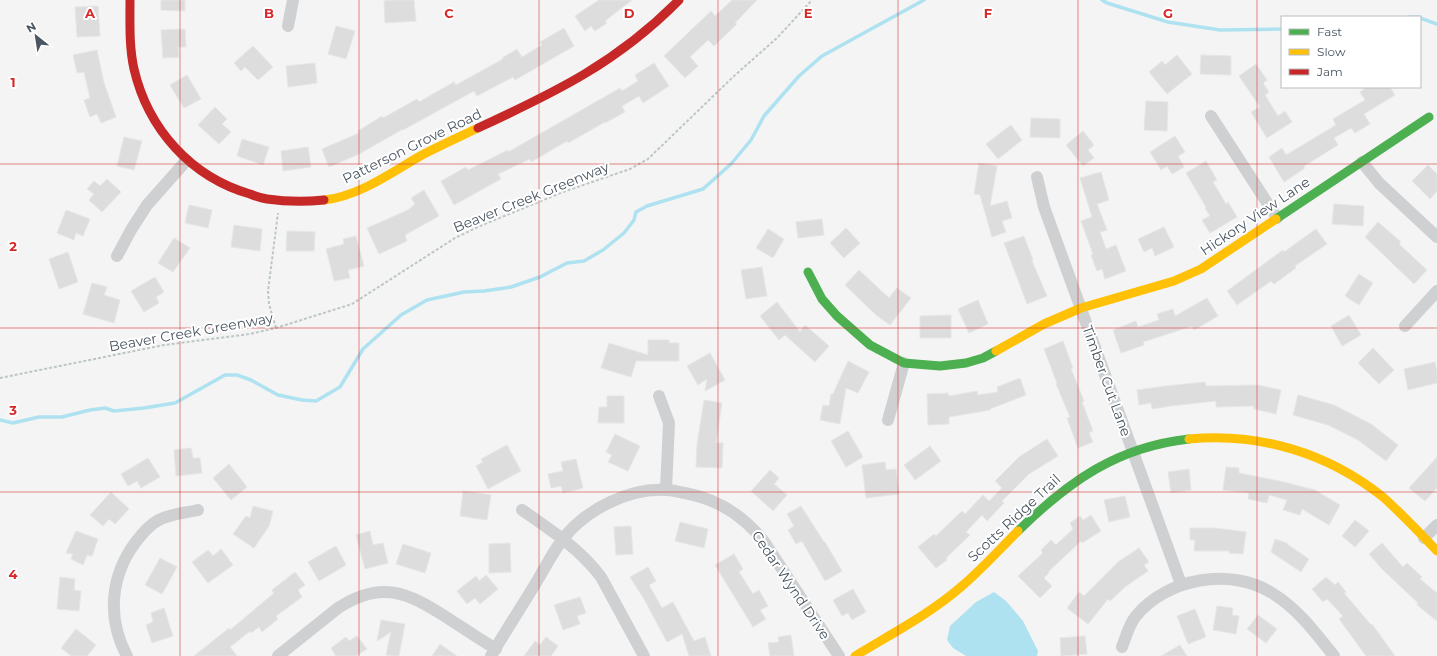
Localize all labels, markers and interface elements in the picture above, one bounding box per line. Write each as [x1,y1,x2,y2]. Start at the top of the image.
text: A [84,5,96,21]
text: B [264,5,274,21]
text: C [444,5,454,21]
text: D [624,5,635,21]
text: E [804,5,813,21]
text: F [984,5,992,21]
text: G [1163,5,1173,21]
north arrow [16,16,56,56]
legend [1281,16,1421,88]
text: N [24,19,38,36]
text: Fast [1317,24,1342,39]
text: Slow [1317,44,1346,59]
text: Jam [1316,64,1343,79]
text: 1 [10,74,16,90]
street label: Patterson Grove Road [339,104,485,188]
street label: Beaver Creek Greenway [450,157,612,237]
street label: Hickory View Lane [1197,173,1313,259]
text: 2 [9,238,17,254]
street label: Beaver Creek Greenway [107,309,275,355]
street label: Timber Cut Lane [1079,323,1135,439]
text: 3 [8,402,17,418]
street label: Scotts Ridge Trail [964,470,1064,566]
street label: Cedar Wynd Drive [748,527,834,643]
text: 4 [9,566,18,582]

